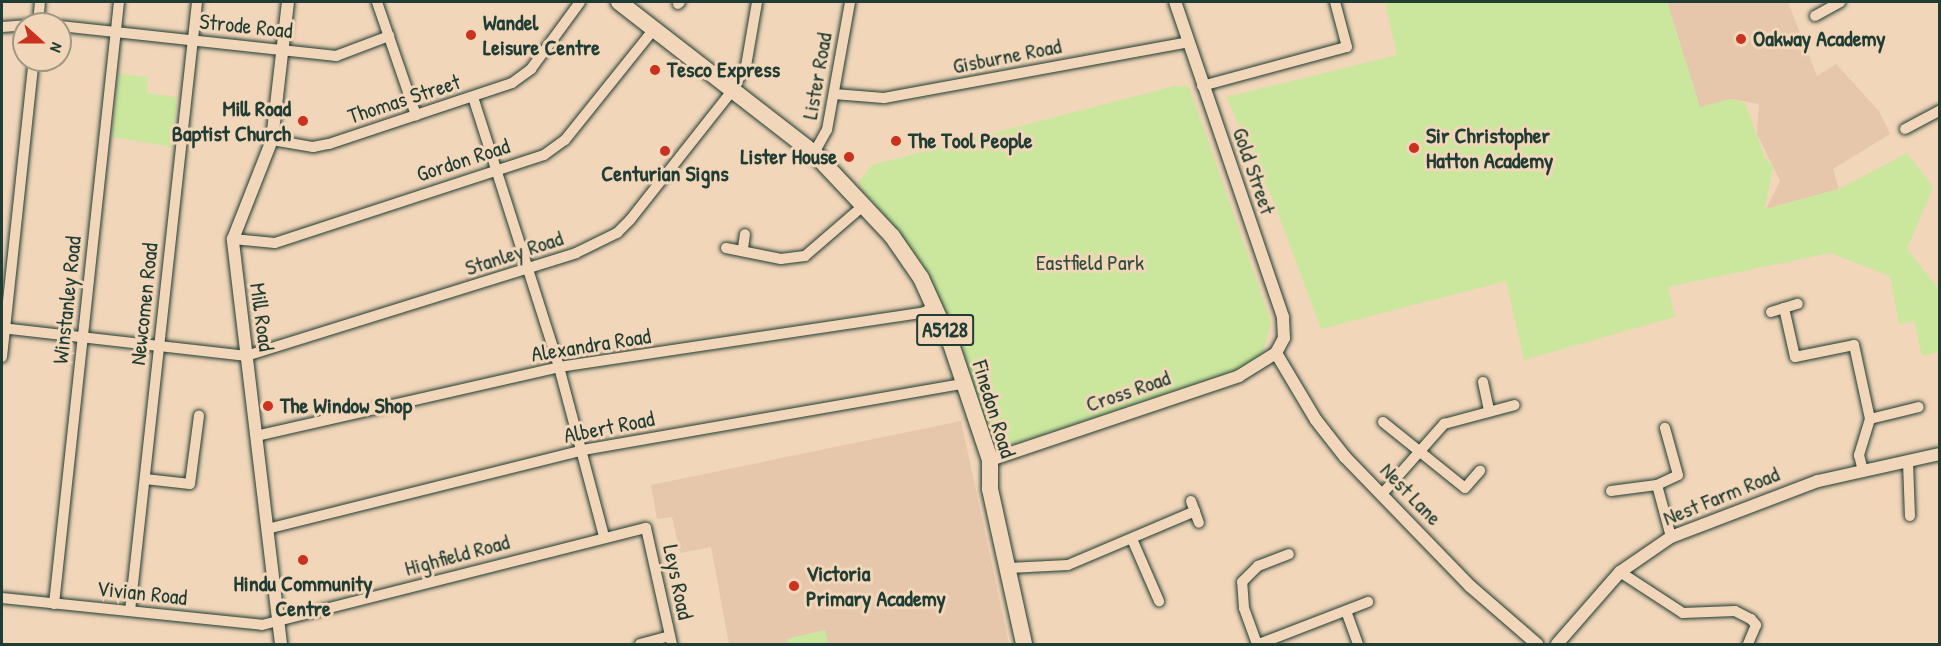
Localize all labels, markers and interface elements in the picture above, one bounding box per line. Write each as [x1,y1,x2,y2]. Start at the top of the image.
street label: Strode Road [198,8,294,44]
place label: Wandel Leisure Centre [483,9,600,60]
north arrow [12,12,72,72]
place label: Oakway Academy [1753,26,1886,52]
marker: Wandel Leisure Centre [464,28,478,42]
street label: Lister Road [796,31,838,121]
marker: Oakway Academy [1734,32,1748,46]
street label: Gisburne Road [950,33,1064,79]
text: N [45,40,69,56]
place label: Tesco Express [667,57,780,83]
marker: Tesco Express [648,63,662,77]
street label: Thomas Street [344,68,464,130]
place label: Mill Road Baptist Church [172,95,291,146]
marker: Mill Road Baptist Church [296,114,310,128]
place label: Sir Christopher Hatton Academy [1426,122,1553,174]
street label: Gold Street [1227,124,1281,218]
place label: The Tool People [908,128,1033,154]
street label: Gordon Road [413,133,513,187]
marker: The Tool People [889,134,903,148]
marker: Sir Christopher Hatton Academy [1407,141,1421,155]
marker: Centurian Signs [658,144,672,158]
place label: Lister House [740,144,837,170]
marker: Lister House [842,150,856,164]
place label: Centurian Signs [601,161,729,187]
street label: Stanley Road [462,225,566,281]
street label: Winstanley Road [47,235,87,365]
street label: Newcomen Road [124,242,164,366]
park label: Eastfield Park [1036,250,1144,276]
street label: Mill Road [244,281,280,353]
road number: A5128 [915,312,975,348]
street label: Alexandra Road [529,323,653,367]
street label: Finedon Road [967,357,1021,461]
street label: Cross Road [1082,364,1174,418]
place label: The Window Shop [280,393,412,419]
marker: The Window Shop [261,399,275,413]
street label: Albert Road [562,405,656,449]
street label: Nest Lane [1375,457,1447,531]
street label: Nest Farm Road [1659,461,1783,531]
street label: Highfield Road [402,528,512,582]
street label: Leys Road [657,542,699,622]
marker: Hindu Community Centre [296,553,310,567]
place label: Victoria Primary Academy [806,560,946,612]
place label: Hindu Community Centre [234,570,372,622]
street label: Vivian Road [96,575,188,611]
marker: Victoria Primary Academy [787,579,801,593]

